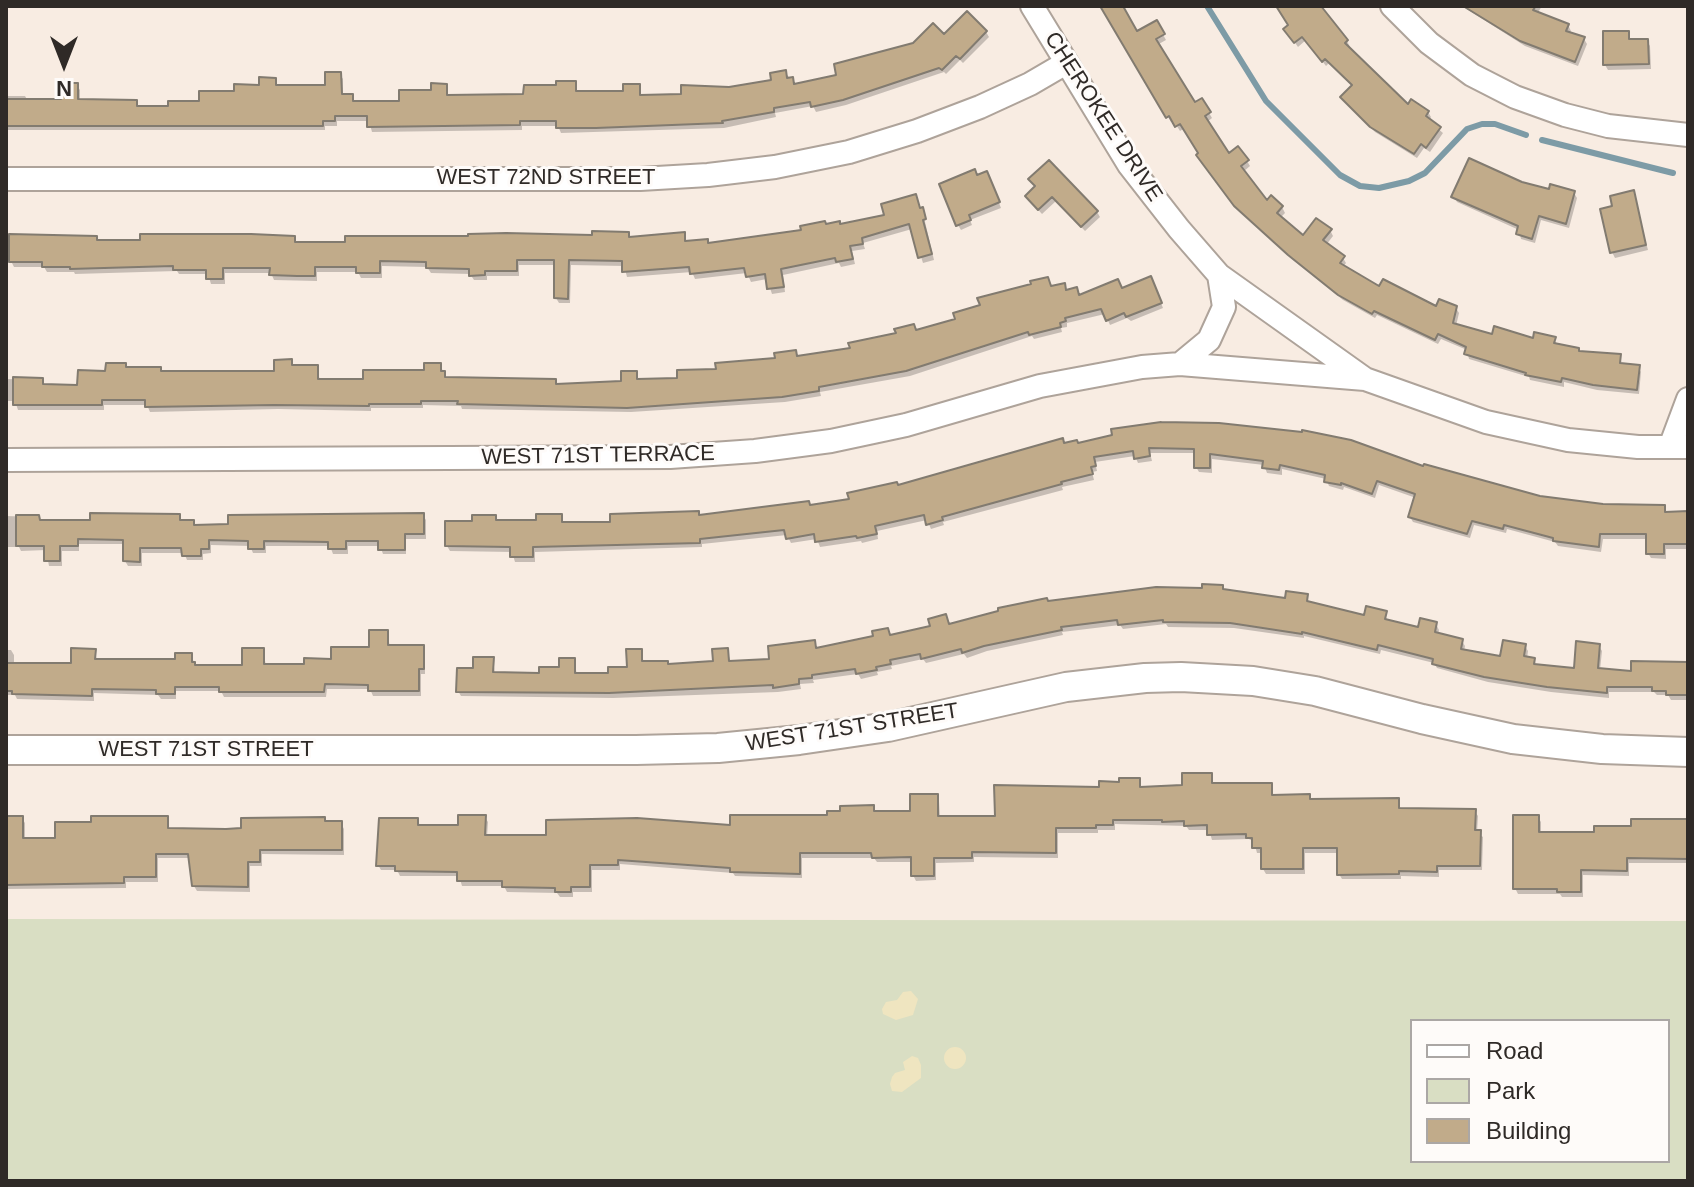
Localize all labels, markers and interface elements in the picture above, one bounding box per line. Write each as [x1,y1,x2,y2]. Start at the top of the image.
north arrow [24,24,104,104]
street label: CHEROKEE DRIVE [1038,27,1168,207]
text: N [56,76,72,101]
street label: WEST 72ND STREET [437,165,655,191]
street label: WEST 71ST TERRACE [481,441,715,471]
street label: WEST 71ST STREET [744,698,960,758]
street label: WEST 71ST STREET [98,737,314,763]
legend [1410,1019,1670,1163]
text: Road [1486,1037,1543,1064]
text: Park [1486,1077,1535,1104]
text: Building [1486,1117,1571,1144]

